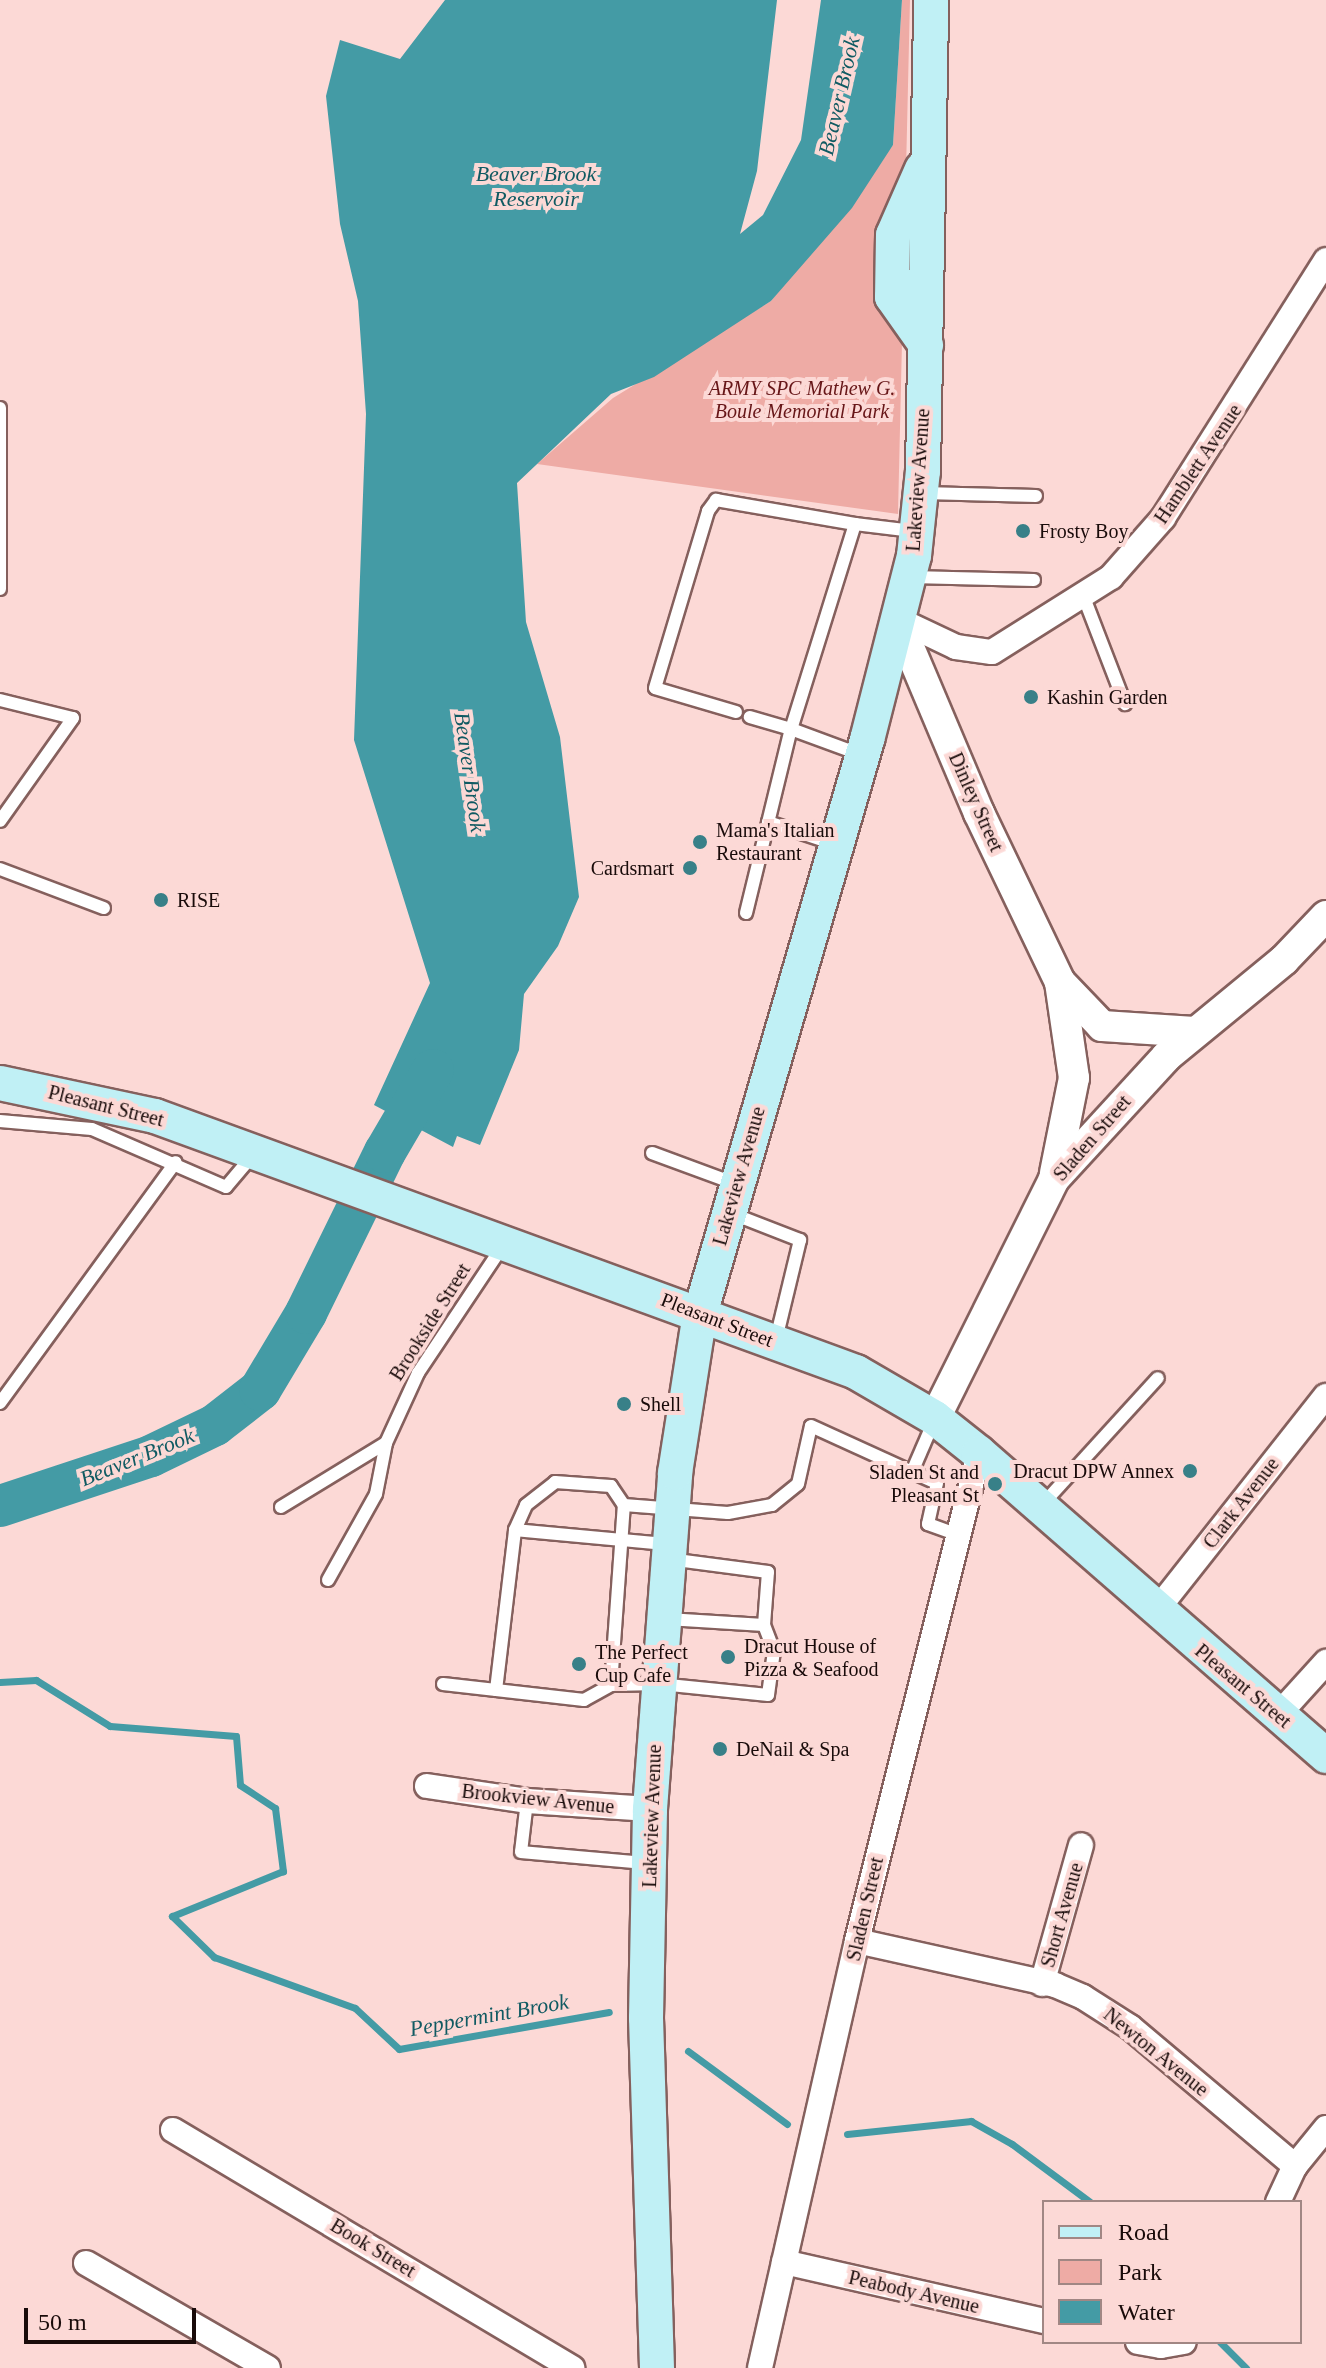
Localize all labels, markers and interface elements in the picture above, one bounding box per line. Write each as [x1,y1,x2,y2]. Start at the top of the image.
water label: Beaver Brook [813,34,865,158]
water label: Beaver Brook Reservoir [476,160,596,212]
park label: ARMY SPC Mathew G. Boule Memorial Park [709,376,895,423]
street label: Hamblett Avenue [1149,399,1247,529]
street label: Lakeview Avenue [901,407,935,553]
place label: Frosty Boy [1039,519,1128,543]
marker: Frosty Boy [1014,522,1032,540]
place label: Kashin Garden [1047,685,1168,709]
marker: Kashin Garden [1022,688,1040,706]
water label: Beaver Brook [449,710,491,834]
street label: Dinley Street [943,749,1009,855]
place label: Mama's Italian Restaurant [716,818,835,865]
marker: Mama's Italian Restaurant [691,833,709,851]
place label: Cardsmart [591,856,674,880]
marker: Cardsmart [681,859,699,877]
place label: RISE [177,888,220,912]
marker: RISE [152,891,170,909]
street label: Pleasant Street [46,1080,166,1132]
street label: Sladen Street [1048,1090,1136,1186]
street label: Lakeview Avenue [708,1103,770,1249]
street label: Brookside Street [384,1259,476,1385]
street label: Pleasant Street [657,1288,777,1352]
place label: Shell [640,1392,681,1416]
marker: Shell [615,1395,633,1413]
water label: Beaver Brook [76,1422,198,1492]
street label: Clark Avenue [1198,1452,1284,1554]
place label: Dracut DPW Annex [1012,1459,1174,1483]
place label: Sladen St and Pleasant St [869,1460,979,1507]
marker: Dracut DPW Annex [1181,1462,1199,1480]
marker: Sladen St and Pleasant St [986,1475,1004,1493]
place label: Dracut House of Pizza & Seafood [744,1634,878,1681]
street label: Pleasant Street [1190,1639,1296,1733]
place label: The Perfect Cup Cafe [595,1640,688,1687]
marker: Dracut House of Pizza & Seafood [719,1648,737,1666]
marker: The Perfect Cup Cafe [570,1655,588,1673]
place label: DeNail & Spa [736,1737,849,1761]
marker: DeNail & Spa [711,1740,729,1758]
street label: Lakeview Avenue [637,1743,667,1889]
street label: Brookview Avenue [460,1779,616,1819]
street label: Sladen Street [841,1855,889,1963]
street label: Short Avenue [1035,1859,1089,1971]
water label: Peppermint Brook [407,1988,571,2042]
street label: Newton Avenue [1098,2002,1214,2102]
legend [1042,2200,1302,2344]
street label: Book Street [326,2213,420,2283]
text: Road [1118,2219,1169,2245]
text: Park [1118,2259,1162,2285]
street label: Peabody Avenue [846,2265,982,2319]
scale bar [28,2292,200,2342]
text: Water [1118,2299,1175,2325]
text: 50 m [38,2309,87,2335]

